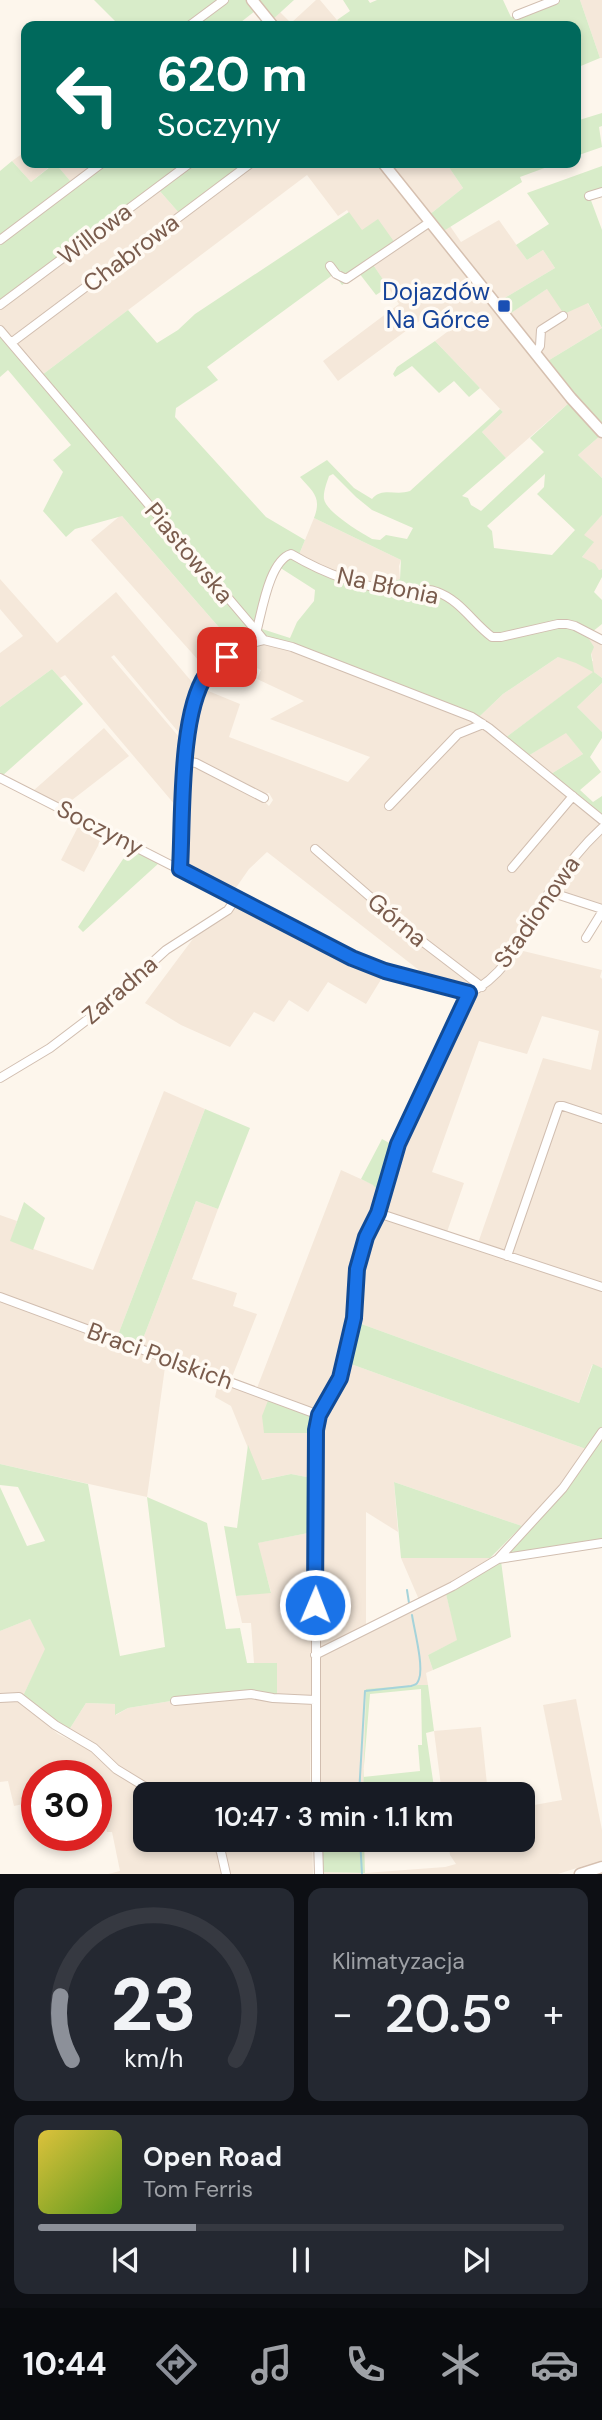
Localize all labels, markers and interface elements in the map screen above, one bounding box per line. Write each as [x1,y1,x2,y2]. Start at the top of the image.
text: 620 m [157,42,308,106]
icon: left [42,49,133,140]
text: Soczyny [157,104,281,146]
street label: Willowa [52,196,138,271]
street label: Chabrowa [77,206,185,299]
place label: Dojazdów Na Górce [382,276,490,335]
marker: Dojazdów Na Górce [496,298,512,314]
street label: Piastowska [138,496,241,610]
street label: Na Błonia [334,560,442,611]
pin [197,627,257,687]
icon: arrive [208,638,246,676]
street label: Soczyny [52,793,149,862]
street label: Stadionowa [487,850,587,974]
street label: Górna [361,886,433,953]
street label: Zaradna [76,948,164,1031]
street label: Braci Polskich [83,1315,237,1396]
position arrow [278,1568,352,1642]
speed limit sign: 30 [21,1760,112,1851]
text: 10:47 · 3 min · 1.1 km [215,1800,453,1834]
text: Klimatyzacja [332,1946,465,1976]
text: 23 [111,1959,197,2054]
text: 20.5° [385,1980,511,2048]
text: − [332,1989,353,2039]
text: + [543,1989,564,2039]
text: km/h [124,2042,184,2075]
text: Open Road [143,2140,282,2174]
text: Tom Ferris [143,2174,253,2204]
icon: previous [107,2241,145,2279]
icon: pause [282,2241,320,2279]
icon: next [457,2241,495,2279]
icon: directions [152,2340,201,2389]
icon: music [247,2340,296,2389]
icon: phone [341,2340,390,2389]
icon: climate [436,2340,485,2389]
icon: car [530,2340,579,2389]
text: 10:44 [23,2343,107,2385]

